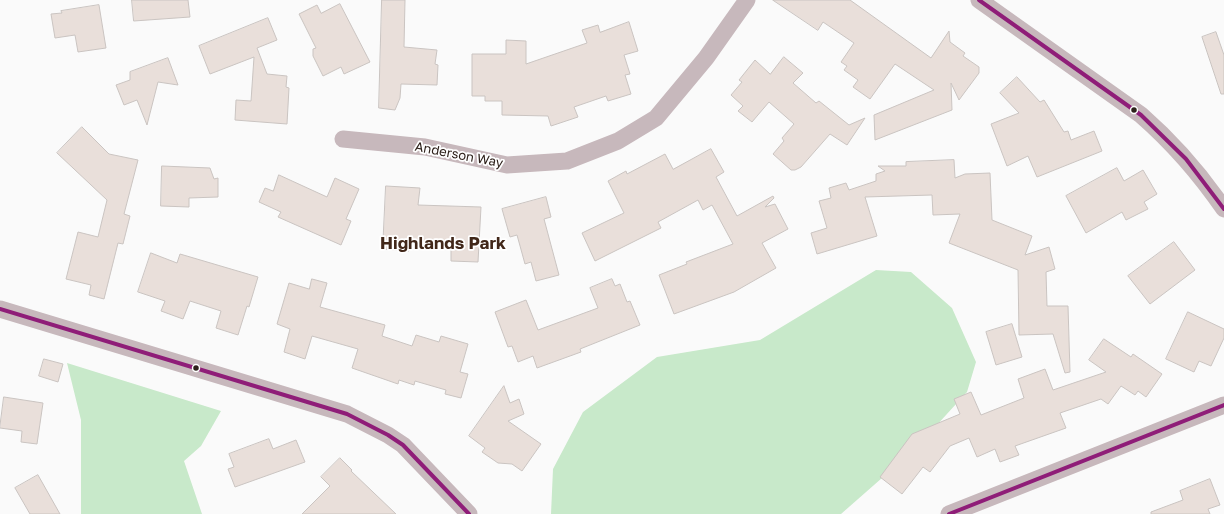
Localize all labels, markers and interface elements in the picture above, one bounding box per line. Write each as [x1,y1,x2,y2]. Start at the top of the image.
unlabelled marker [1129,105,1139,115]
street label: Anderson Way [414,139,504,171]
district label: Highlands Park [380,234,506,254]
unlabelled marker [191,363,201,373]

